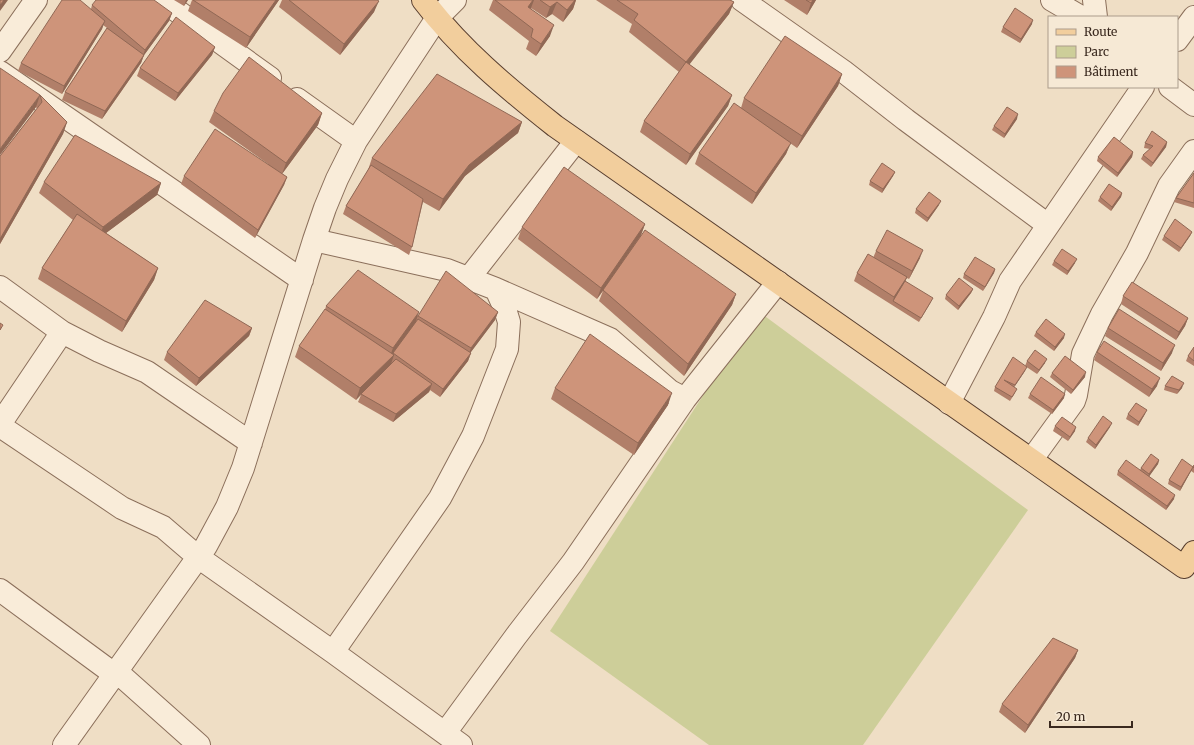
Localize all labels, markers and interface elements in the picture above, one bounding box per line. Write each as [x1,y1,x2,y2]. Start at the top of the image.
legend [1048,16,1178,88]
text: Route [1084,24,1117,39]
text: Parc [1084,44,1109,59]
text: Bâtiment [1084,64,1138,79]
scale bar [1050,703,1132,729]
text: 20 m [1056,709,1085,724]

